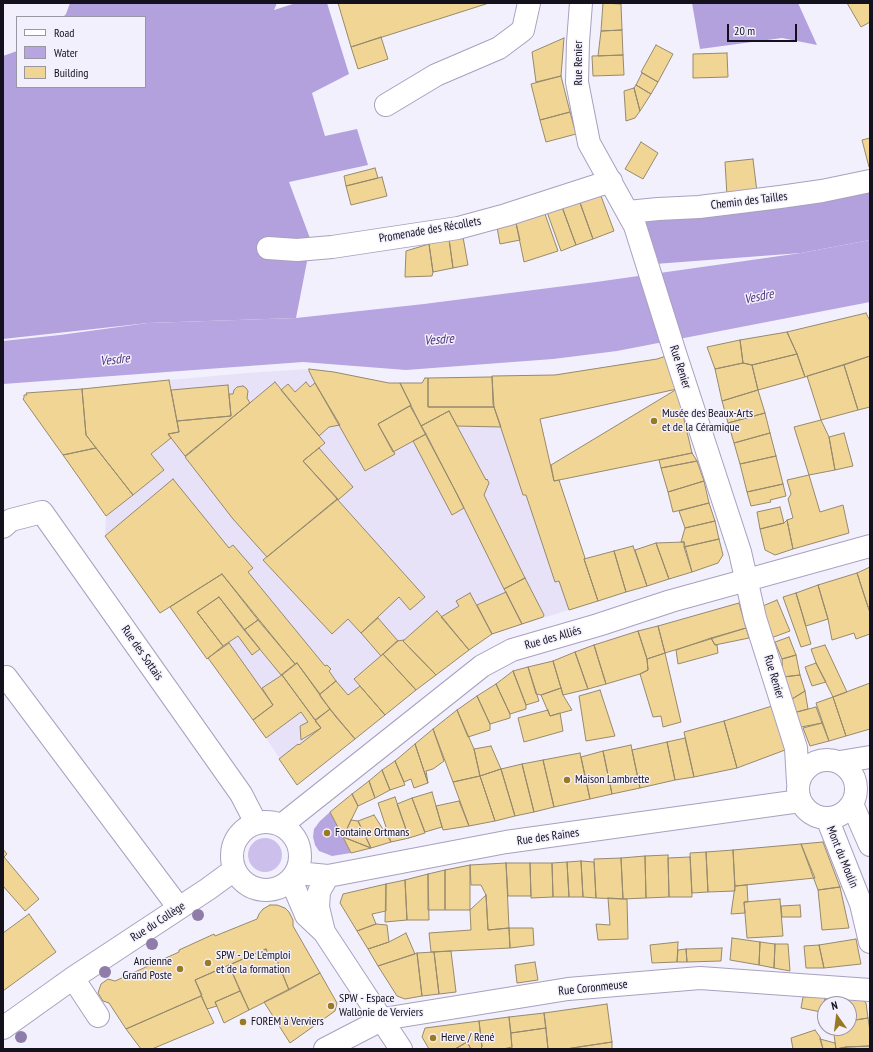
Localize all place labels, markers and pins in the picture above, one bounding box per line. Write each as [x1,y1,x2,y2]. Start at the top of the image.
place label: Musée des Beaux-Arts et de la Céramique [662,407,753,435]
marker: Musée des Beaux-Arts et de la Céramique [649,416,659,426]
place label: Maison Lambrette [575,773,649,787]
marker: Maison Lambrette [562,775,572,785]
place label: Fontaine Ortmans [335,826,409,840]
marker: Fontaine Ortmans [322,828,332,838]
place label: SPW - De L'emploi et de la formation [216,949,291,977]
place label: Ancienne Grand Poste [123,955,172,983]
marker: SPW - De L'emploi et de la formation [203,958,213,968]
marker: Ancienne Grand Poste [175,964,185,974]
place label: SPW - Espace Wallonie de Verviers [339,992,423,1020]
marker: SPW - Espace Wallonie de Verviers [326,1001,336,1011]
place label: FOREM à Verviers [251,1015,324,1029]
marker: FOREM à Verviers [238,1017,248,1027]
place label: Herve / René [441,1031,494,1045]
marker: Herve / René [428,1033,438,1043]

